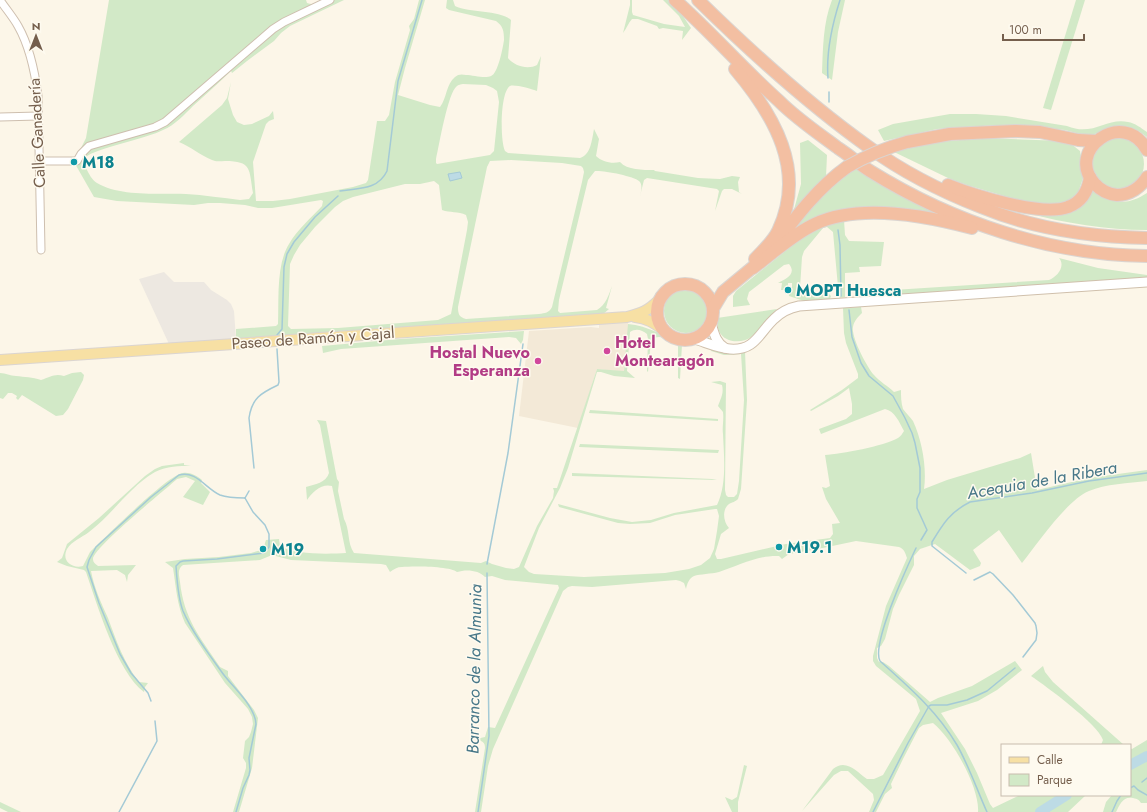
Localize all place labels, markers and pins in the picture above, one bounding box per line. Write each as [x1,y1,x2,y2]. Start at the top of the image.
place label: M18 [82,151,114,174]
marker: M18 [69,157,79,167]
place label: MOPT Huesca [796,279,901,302]
marker: MOPT Huesca [783,285,793,295]
place label: Hotel Montearagón [615,331,714,372]
place label: Hostal Nuevo Esperanza [429,341,530,382]
marker: Hotel Montearagón [602,346,612,356]
marker: Hostal Nuevo Esperanza [533,356,543,366]
place label: M19.1 [787,536,832,559]
place label: M19 [271,538,304,561]
marker: M19.1 [774,542,784,552]
marker: M19 [258,544,268,554]

